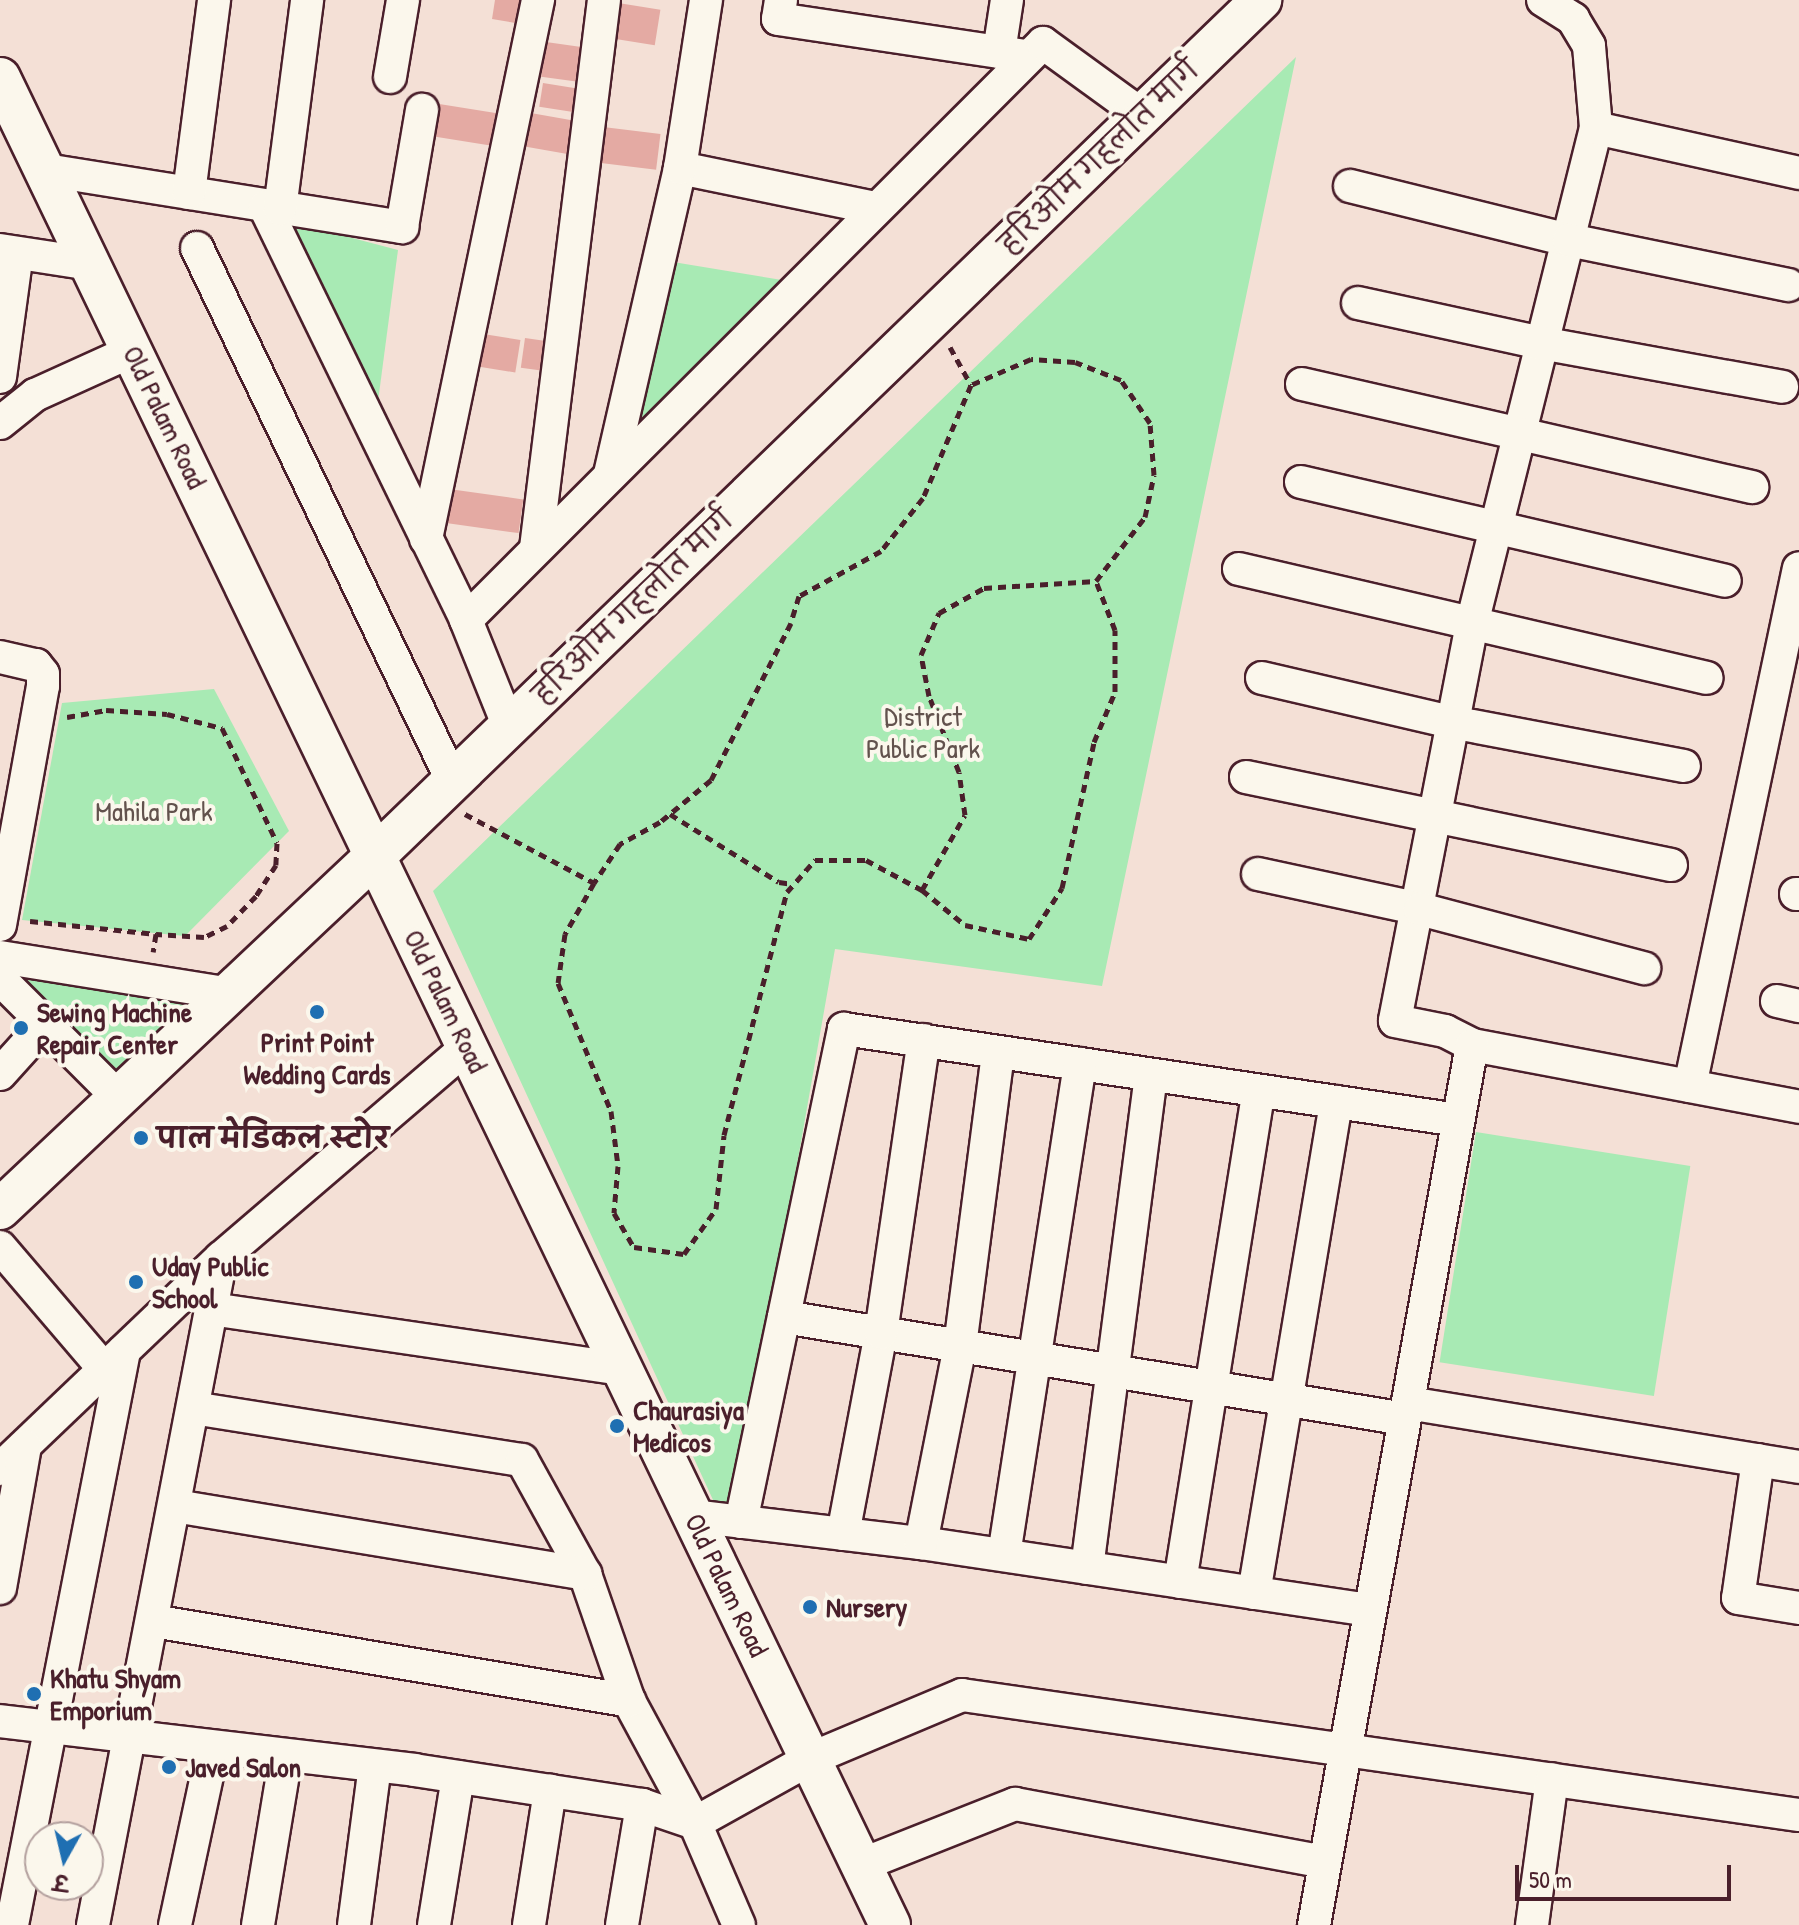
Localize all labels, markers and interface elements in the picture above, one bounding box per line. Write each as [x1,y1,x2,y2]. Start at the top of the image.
street label: हरिओम गहलोत मार्ग [992,53,1206,261]
street label: Old Palam Road [116,340,214,494]
street label: हरिओम गहलोत मार्ग [526,503,740,711]
park label: District Public Park [866,699,980,765]
park label: Mahila Park [95,794,213,828]
street label: Old Palam Road [397,924,495,1078]
place label: Sewing Machine Repair Center [37,995,192,1061]
marker: Print Point Wedding Cards [308,1003,326,1021]
marker: Sewing Machine Repair Center [12,1019,30,1037]
place label: Print Point Wedding Cards [244,1025,390,1091]
place label: पाल मेडिकल स्टोर [157,1121,389,1155]
marker: पाल मेडिकल स्टोर [132,1129,150,1147]
place label: Uday Public School [152,1249,268,1315]
marker: Uday Public School [127,1273,145,1291]
place label: Chaurasiya Medicos [633,1393,744,1459]
marker: Chaurasiya Medicos [608,1417,626,1435]
street label: Old Palam Road [678,1508,776,1662]
place label: Nursery [826,1590,907,1624]
marker: Nursery [801,1598,819,1616]
place label: Khatu Shyam Emporium [50,1661,181,1727]
marker: Khatu Shyam Emporium [25,1685,43,1703]
place label: Javed Salon [185,1750,301,1784]
marker: Javed Salon [160,1758,178,1776]
north arrow [24,1821,104,1901]
scale bar [1519,1849,1735,1899]
text: 50 m [1529,1863,1572,1895]
text: उ [52,1867,70,1899]

